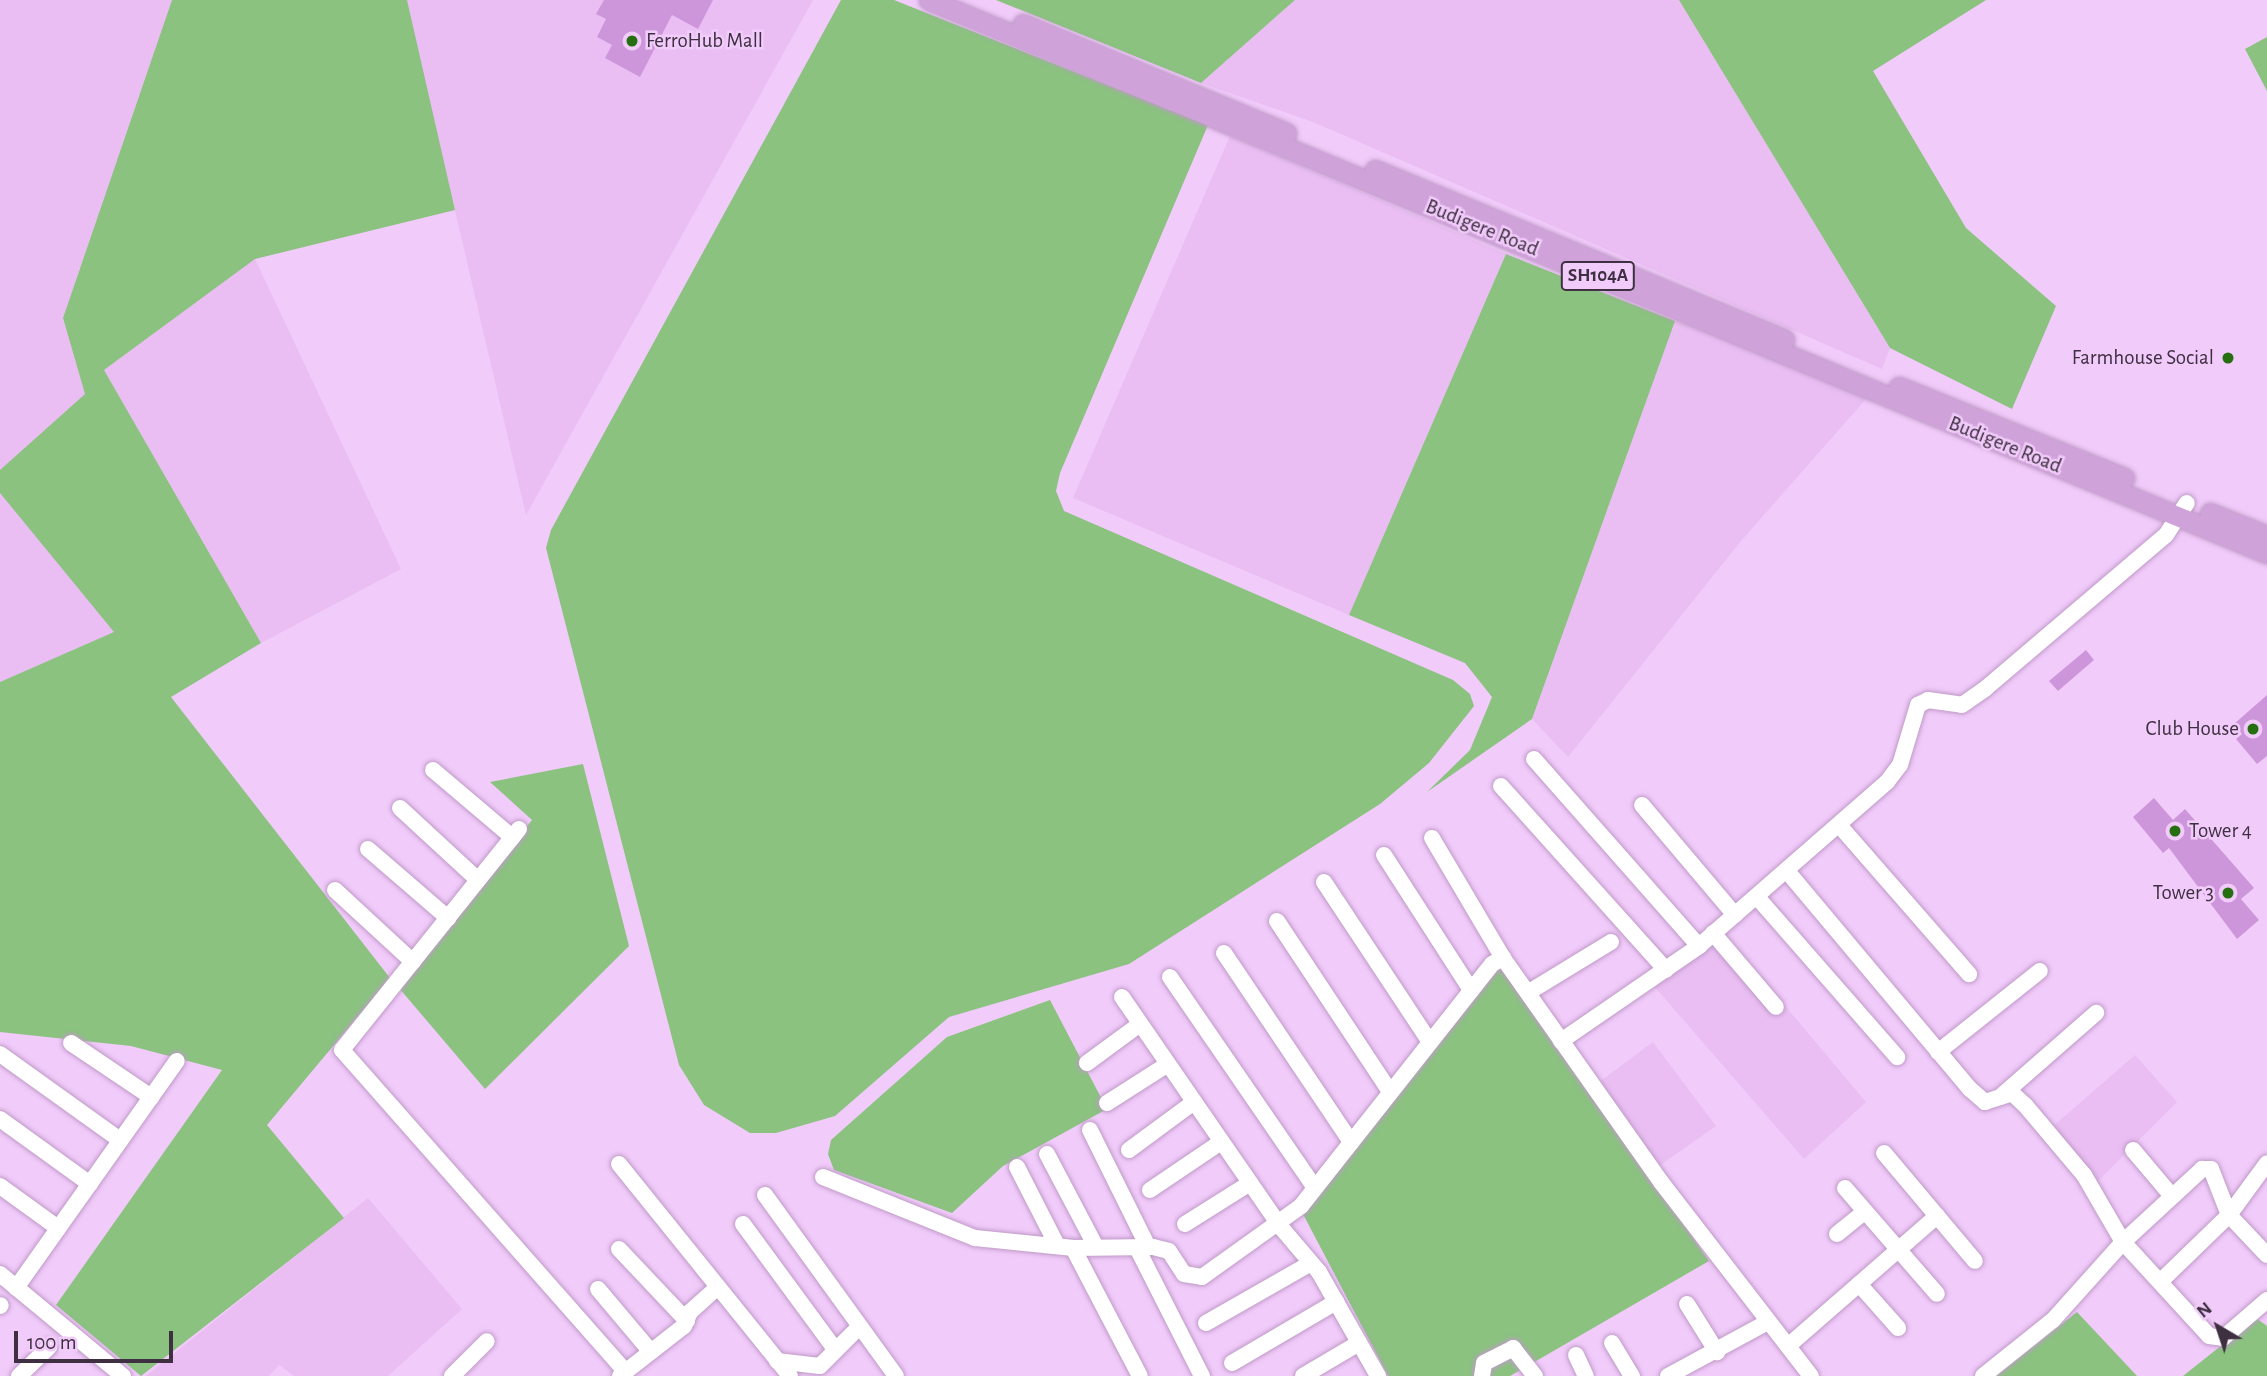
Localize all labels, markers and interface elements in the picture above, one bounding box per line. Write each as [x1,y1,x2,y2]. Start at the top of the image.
place label: FerroHub Mall [646,28,763,54]
marker: FerroHub Mall [624,33,640,49]
street label: Budigere Road [1422,194,1542,262]
road number: SH104A [1560,260,1636,292]
place label: Farmhouse Social [2072,345,2214,371]
marker: Farmhouse Social [2220,350,2236,366]
street label: Budigere Road [1945,411,2065,479]
place label: Club House [2146,716,2239,742]
marker: Club House [2245,721,2261,737]
place label: Tower 4 [2189,818,2252,844]
marker: Tower 4 [2167,823,2183,839]
place label: Tower 3 [2153,880,2214,906]
marker: Tower 3 [2220,885,2236,901]
north arrow [2183,1292,2253,1362]
text: N [2193,1299,2216,1322]
scale bar [18,1316,177,1360]
text: 100 m [27,1332,77,1353]

